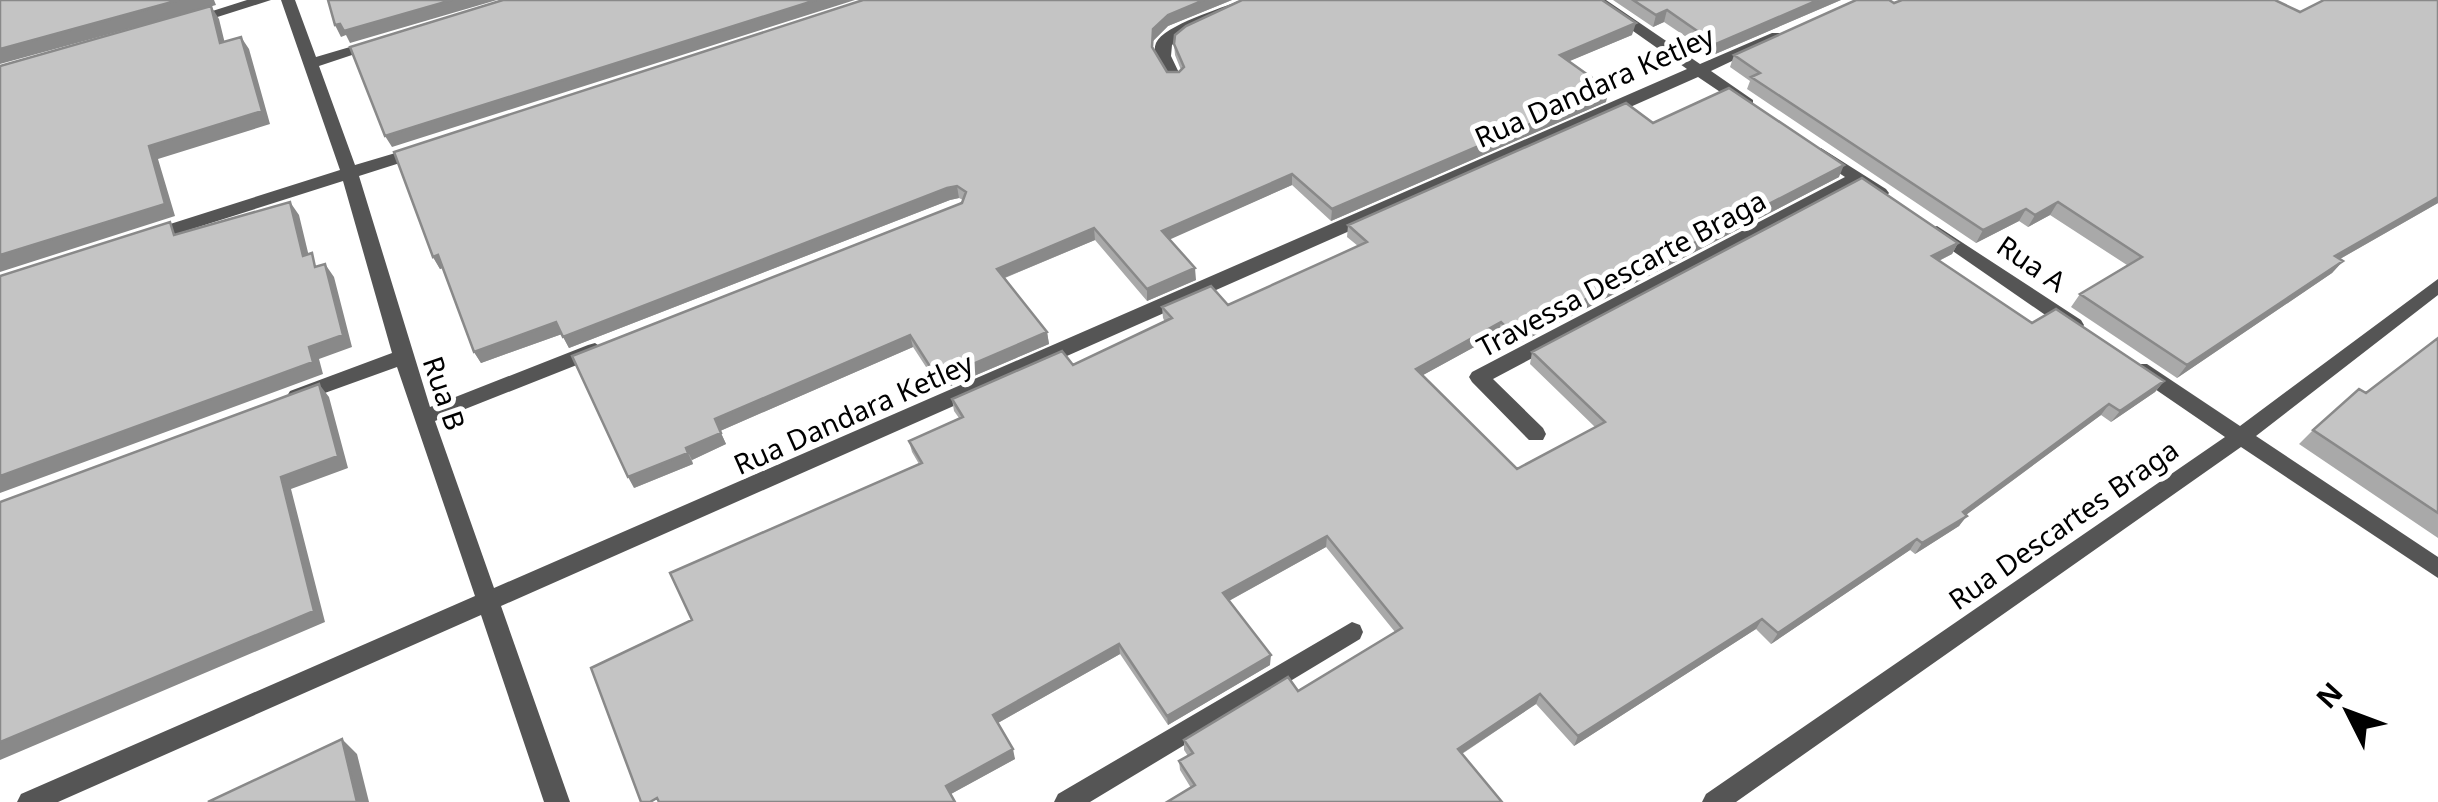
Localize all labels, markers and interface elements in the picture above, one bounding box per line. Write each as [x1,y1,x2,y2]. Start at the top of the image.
street label: Rua Dandara Ketley [1468,16,1720,156]
street label: Travessa Descarte Braga [1470,181,1772,365]
street label: Rua A [1990,226,2074,300]
street label: Rua Dandara Ketley [727,343,979,483]
street label: Rua B [415,351,475,435]
street label: Rua Descartes Braga [1940,430,2186,618]
north arrow [2298,662,2398,762]
text: N [2307,673,2350,716]

